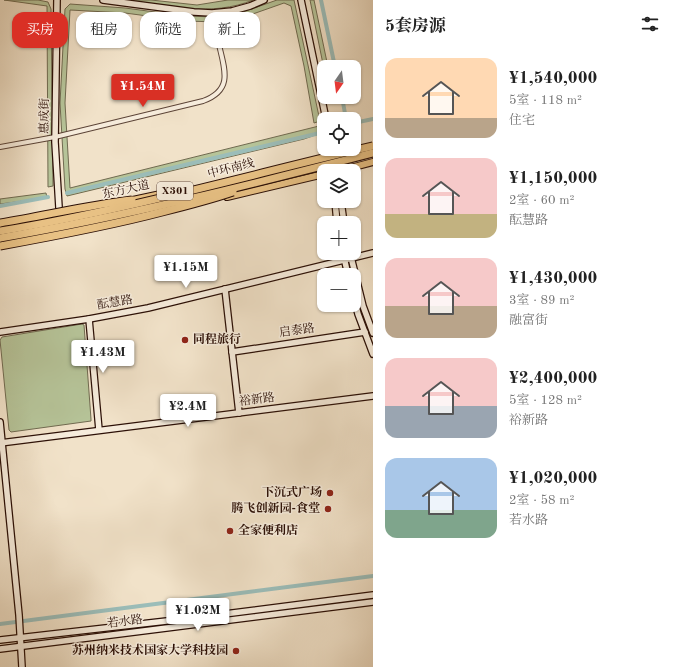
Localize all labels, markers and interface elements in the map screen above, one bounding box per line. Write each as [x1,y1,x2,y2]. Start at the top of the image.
chip: 买房 [12,12,68,48]
chip: 租房 [76,12,132,48]
chip: 筛选 [140,12,196,48]
chip: 新上 [204,12,260,48]
icon: filters [639,13,661,35]
text: 5套房源 [385,18,446,35]
north arrow [317,60,361,104]
map controls [317,60,361,312]
text: ¥1,540,000 [509,70,597,87]
pin: ¥1.54M [110,74,176,108]
icon: home [417,74,465,122]
text: ¥1.54M [120,80,166,93]
text: 5室 · 118 m² [509,94,582,107]
street label: 惠成街 [37,97,51,134]
button: locate [317,112,361,156]
text: 住宅 [509,114,535,127]
street label: 中环南线 [206,155,256,181]
button: layers [317,164,361,208]
text: ¥1,150,000 [509,170,597,187]
icon: home [417,174,465,222]
street label: 东方大道 [101,177,151,201]
road number: X301 [157,182,193,200]
text: 2室 · 60 m² [509,194,574,207]
text: 酝慧路 [509,214,548,227]
button: + [317,216,361,260]
pin: ¥1.15M [153,255,219,289]
text: ¥1.15M [163,261,209,274]
button: − [317,268,361,312]
text: ¥1,430,000 [509,270,597,287]
icon: home [417,274,465,322]
street label: 酝慧路 [96,292,134,312]
text: 3室 · 89 m² [509,294,574,307]
text: 融富街 [509,314,548,327]
street label: 启泰路 [278,321,316,339]
place label: 同程旅行 [193,332,241,346]
marker: 同程旅行 [180,335,190,345]
pin: ¥1.43M [70,340,136,374]
text: ¥1.43M [80,346,126,359]
text: ¥2,400,000 [509,370,597,387]
icon: home [417,374,465,422]
street label: 裕新路 [238,390,276,408]
pin: ¥2.4M [160,394,216,428]
text: 5室 · 128 m² [509,394,582,407]
text: ¥2.4M [169,400,207,413]
text: 裕新路 [509,414,548,427]
text: ¥1,020,000 [509,470,597,487]
icon: home [417,474,465,522]
place label: 下沉式广场 [262,485,322,499]
marker: 下沉式广场 [325,488,335,498]
text: 2室 · 58 m² [509,494,574,507]
place label: 腾飞创新园-食堂 [232,501,320,515]
marker: 腾飞创新园-食堂 [323,504,333,514]
text: 若水路 [509,514,548,527]
place label: 全家便利店 [238,523,298,537]
marker: 全家便利店 [225,526,235,536]
pin: ¥1.02M [165,598,231,632]
text: ¥1.02M [175,604,221,617]
street label: 若水路 [106,612,144,630]
place label: 苏州纳米技术国家大学科技园 [72,643,228,657]
marker: 苏州纳米技术国家大学科技园 [231,646,241,656]

